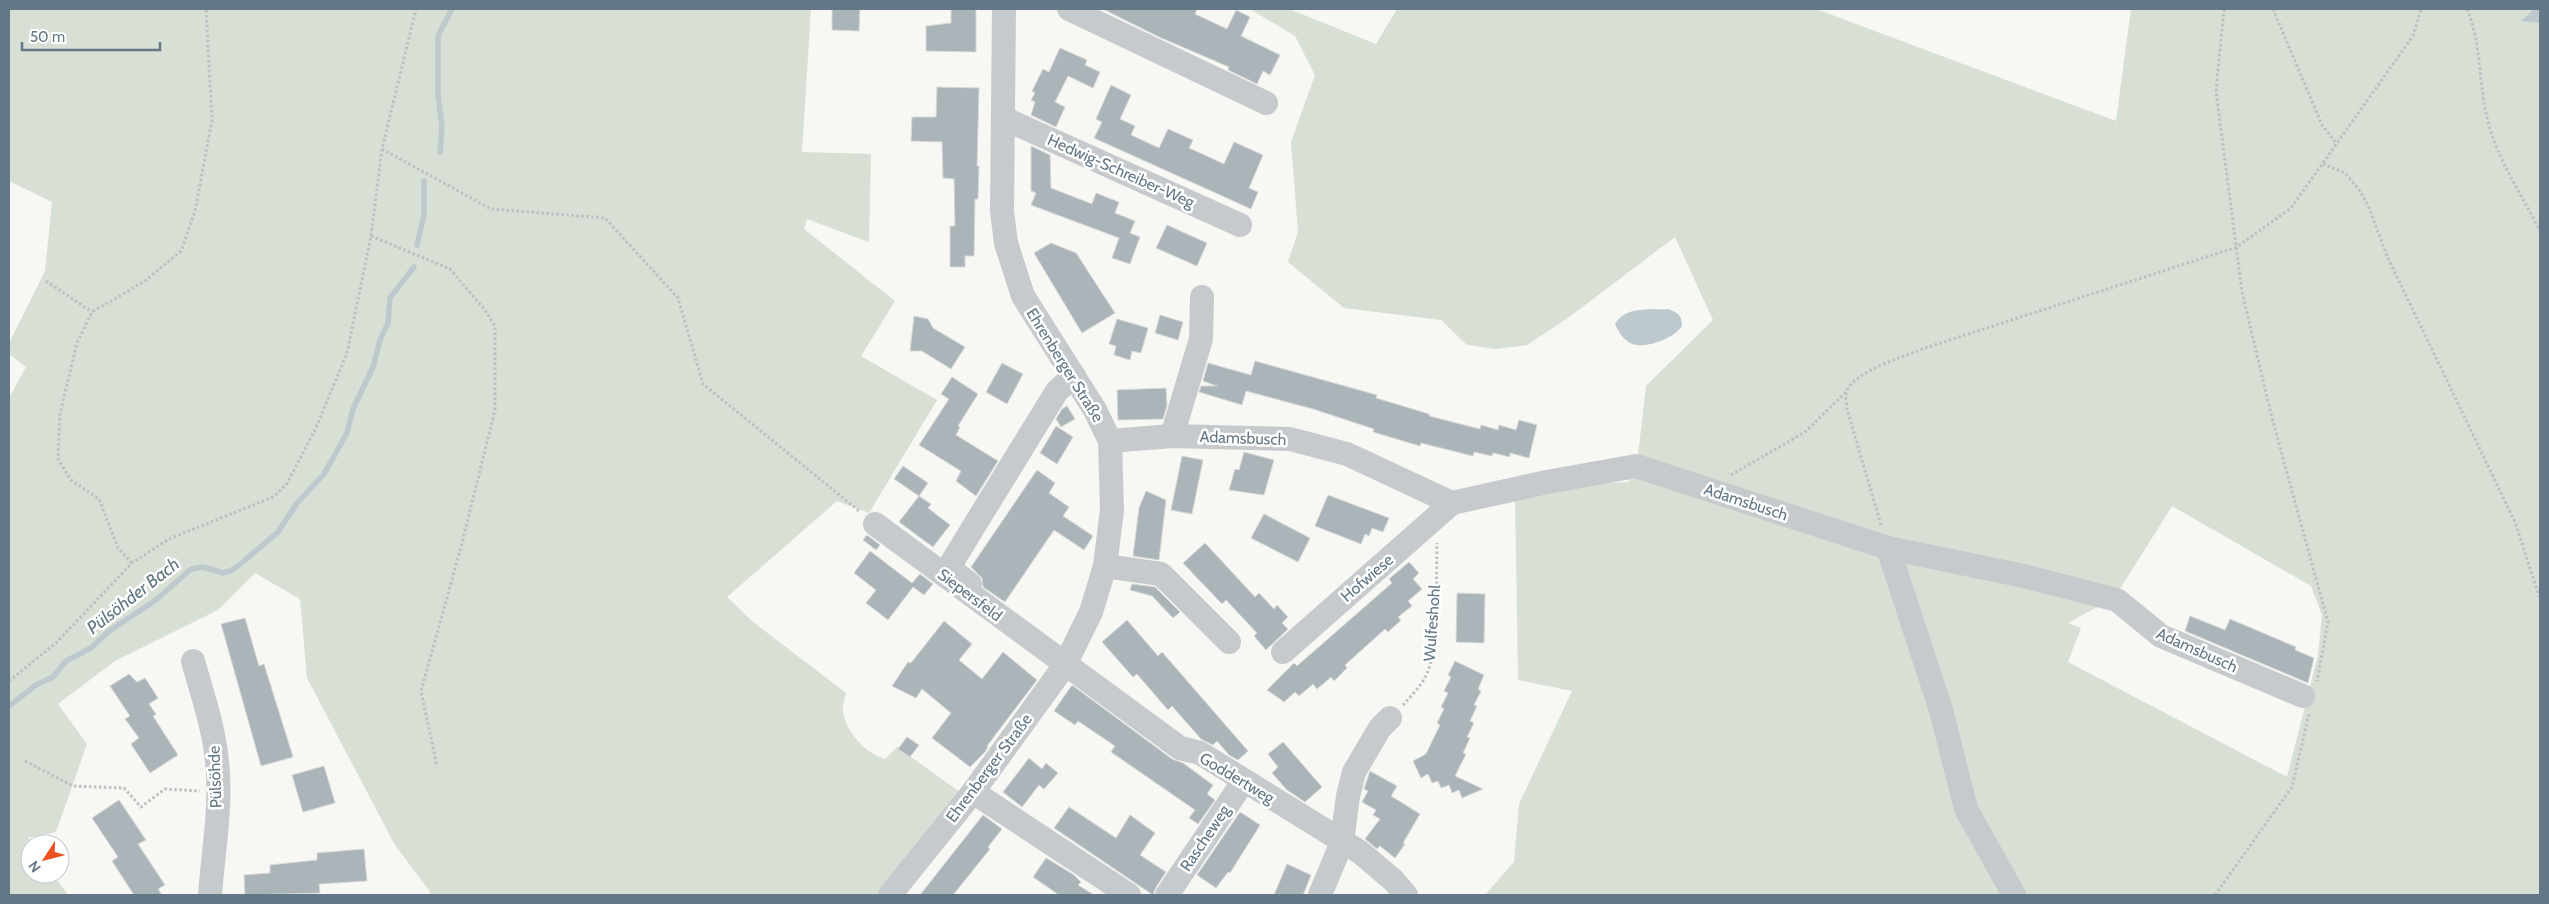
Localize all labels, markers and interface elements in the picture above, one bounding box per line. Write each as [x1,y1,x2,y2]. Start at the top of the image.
scale bar [22,20,160,52]
text: 50 m [30,28,65,46]
street label: Hedwig-Schreiber-Weg [1045,130,1198,212]
street label: Ehrenberger Straße [1022,304,1108,426]
street label: Adamsbusch [1199,427,1287,449]
street label: Adamsbusch [1702,480,1790,524]
street label: Hofwiese [1337,550,1397,606]
water label: Pülsöhder Bach [82,553,184,639]
street label: Siepersfeld [934,565,1006,625]
street label: Wulfeshohl [1420,584,1444,662]
street label: Adamsbusch [2154,624,2240,676]
street label: Ehrenberger Straße [942,710,1036,826]
street label: Pülsöhde [204,745,226,809]
street label: Goddertweg [1196,748,1279,808]
street label: Rascheweg [1176,800,1235,875]
north arrow [20,834,70,884]
text: N [24,857,45,876]

